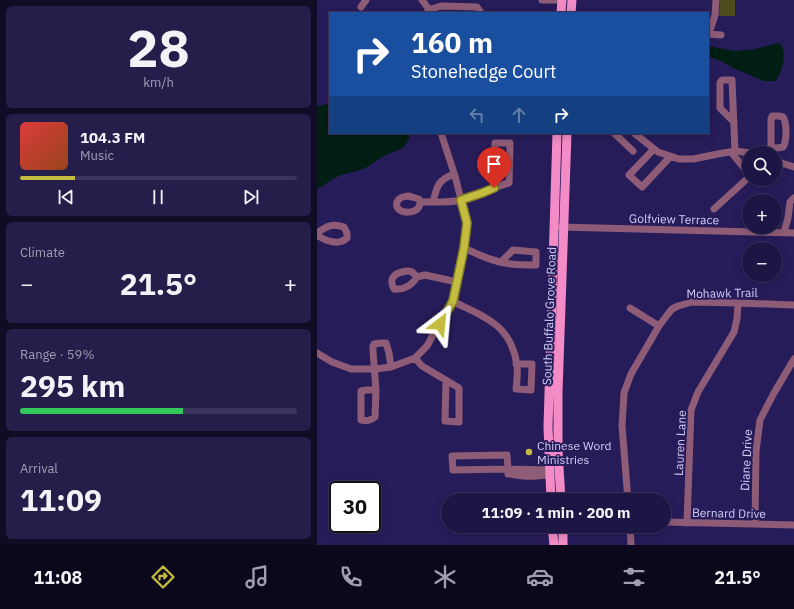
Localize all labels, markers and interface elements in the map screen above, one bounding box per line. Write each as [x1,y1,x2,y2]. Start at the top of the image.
text: 28 [127,14,190,81]
text: 160 m [411,24,493,61]
icon: right [345,28,397,80]
text: Stonehedge Court [411,60,556,83]
text: km/h [143,74,174,91]
icon: left [466,104,488,126]
icon: ahead [508,104,530,126]
icon: right [550,104,572,126]
text: 104.3 FM [80,128,145,147]
map controls [742,146,782,282]
button: search [742,146,782,186]
text: Music [80,147,114,164]
pin [477,147,511,188]
icon: arrive [483,153,505,175]
icon: previous [55,186,77,208]
icon: pause [147,186,169,208]
icon: next [240,186,262,208]
button: + [742,194,782,234]
street label: Golfview Terrace [629,211,720,227]
button: − [742,242,782,282]
text: Climate [20,244,65,261]
street label: South Buffalo Grove Road [539,247,559,385]
text: 21.5° [120,264,197,303]
text: − [20,269,33,298]
text: + [284,269,297,298]
street label: Mohawk Trail [686,285,758,301]
position arrow [419,303,461,345]
text: Range · 59% [20,346,94,363]
text: 295 km [20,366,125,405]
street label: Lauren Lane [671,409,689,476]
street label: Diane Drive [737,428,755,491]
place label: Chinese Word Ministries [537,438,611,467]
marker: Chinese Word Ministries [524,447,534,457]
text: Arrival [20,460,58,477]
text: 11:09 [20,480,102,519]
speed limit sign: 30 [329,481,381,533]
text: 11:09 · 1 min · 200 m [482,503,630,522]
street label: Bernard Drive [692,505,767,521]
icon: directions [149,563,177,591]
icon: music [243,563,271,591]
icon: phone [337,563,365,591]
icon: climate [431,563,459,591]
icon: car [526,563,554,591]
icon: filters [620,563,648,591]
text: 11:08 [33,566,82,589]
text: 21.5° [714,566,761,589]

